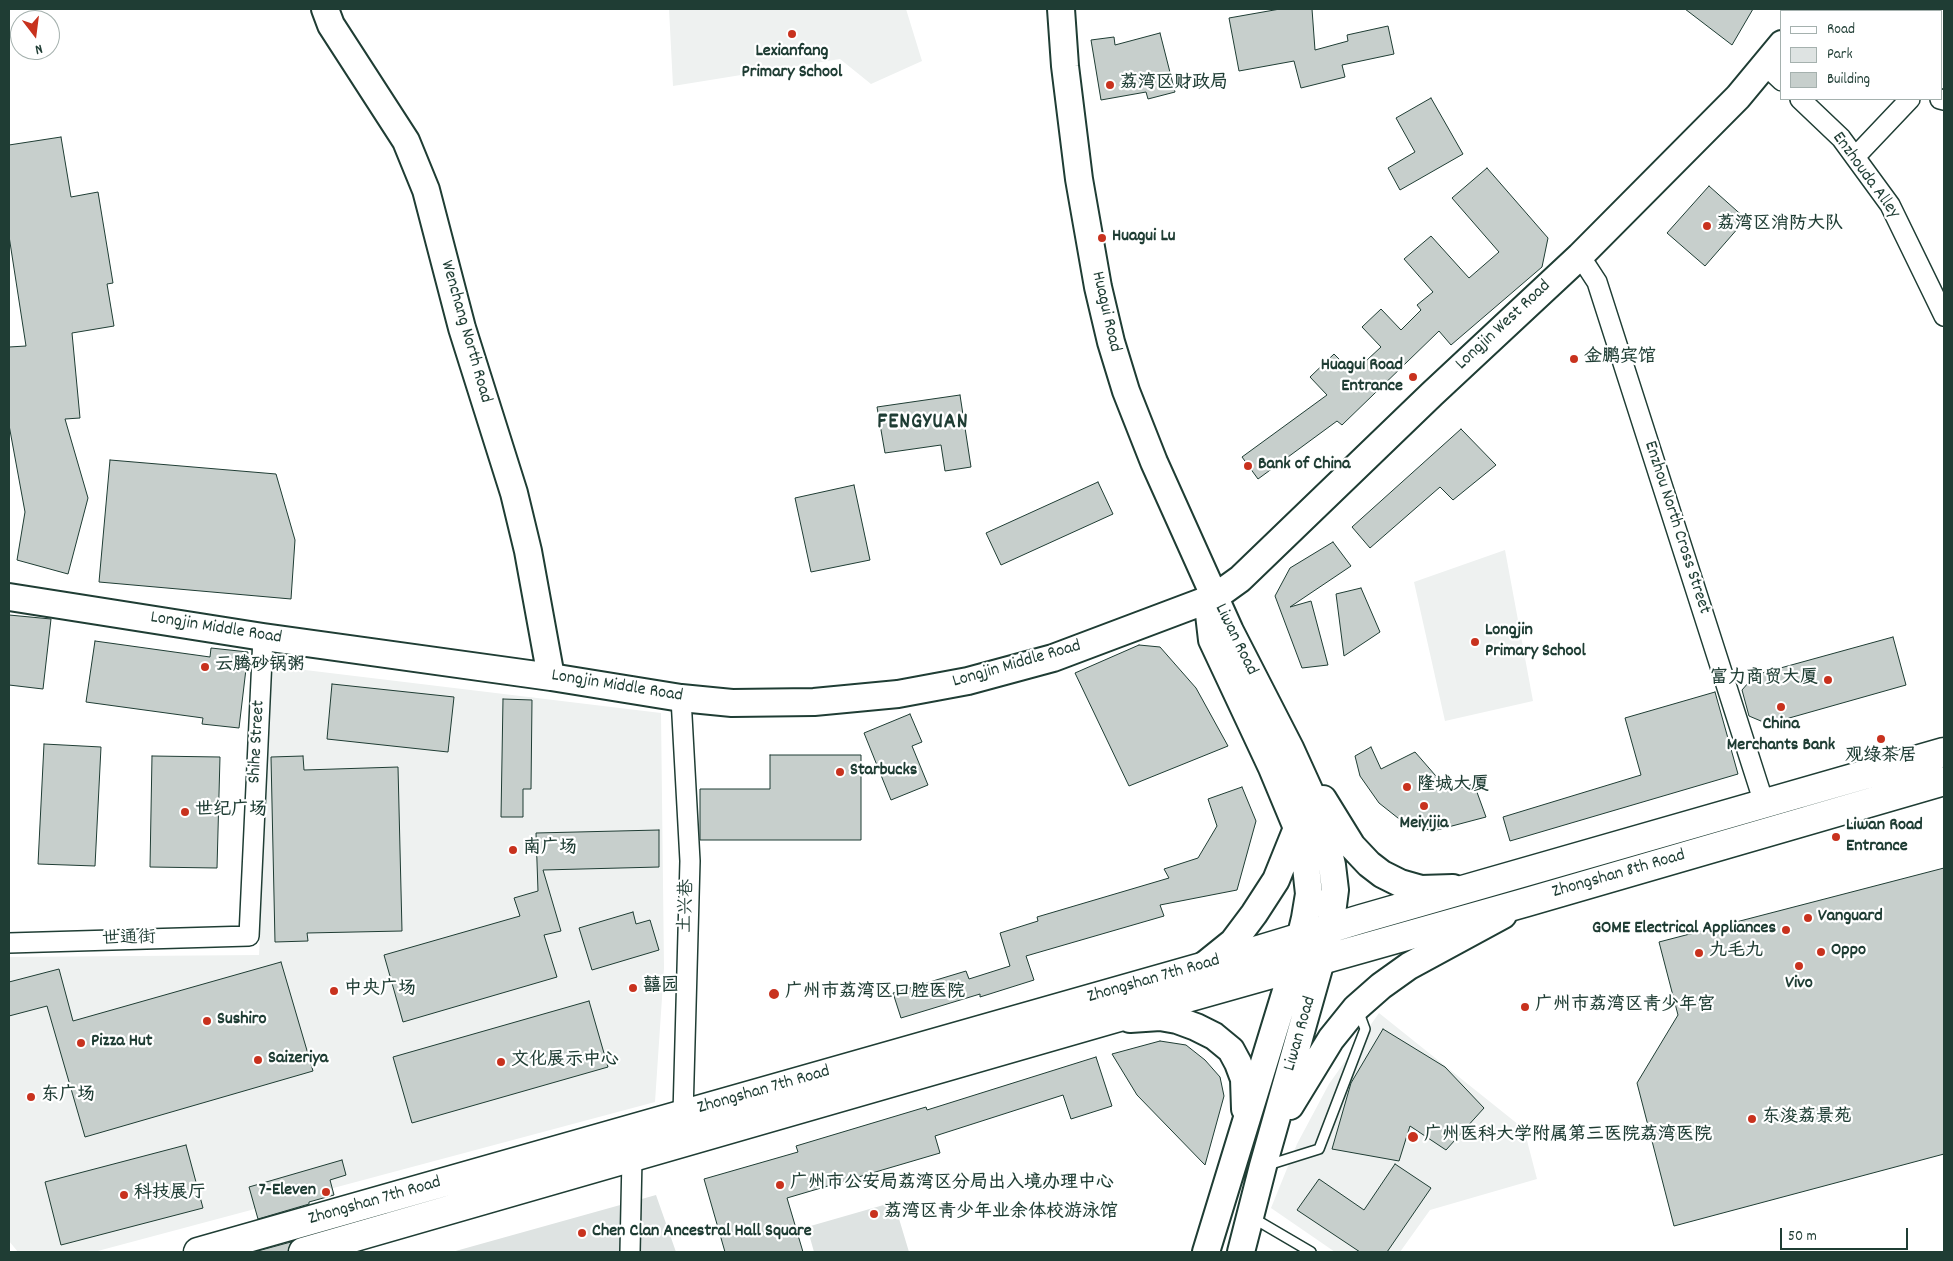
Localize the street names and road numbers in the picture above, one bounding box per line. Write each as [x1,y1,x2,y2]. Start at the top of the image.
street label: Enzhouda Alley [1826,128,1904,224]
street label: Wenchang North Road [434,258,496,406]
street label: Huagui Road [1085,270,1125,354]
street label: Longjin West Road [1452,276,1556,376]
street label: Enzhou North Cross Street [1638,439,1714,617]
street label: Liwan Road [1208,601,1262,679]
street label: Longjin Middle Road [149,608,283,650]
street label: Longjin Middle Road [950,636,1084,694]
street label: Longjin Middle Road [550,666,684,708]
street label: Shihe Street [245,700,271,784]
street label: Zhongshan 8th Road [1550,846,1688,904]
street label: 土兴巷 [676,879,700,933]
street label: 世通街 [102,928,156,952]
street label: Zhongshan 7th Road [1085,951,1223,1009]
street label: Liwan Road [1280,994,1322,1074]
street label: Zhongshan 7th Road [695,1062,833,1120]
street label: Zhongshan 7th Road [306,1173,444,1231]

